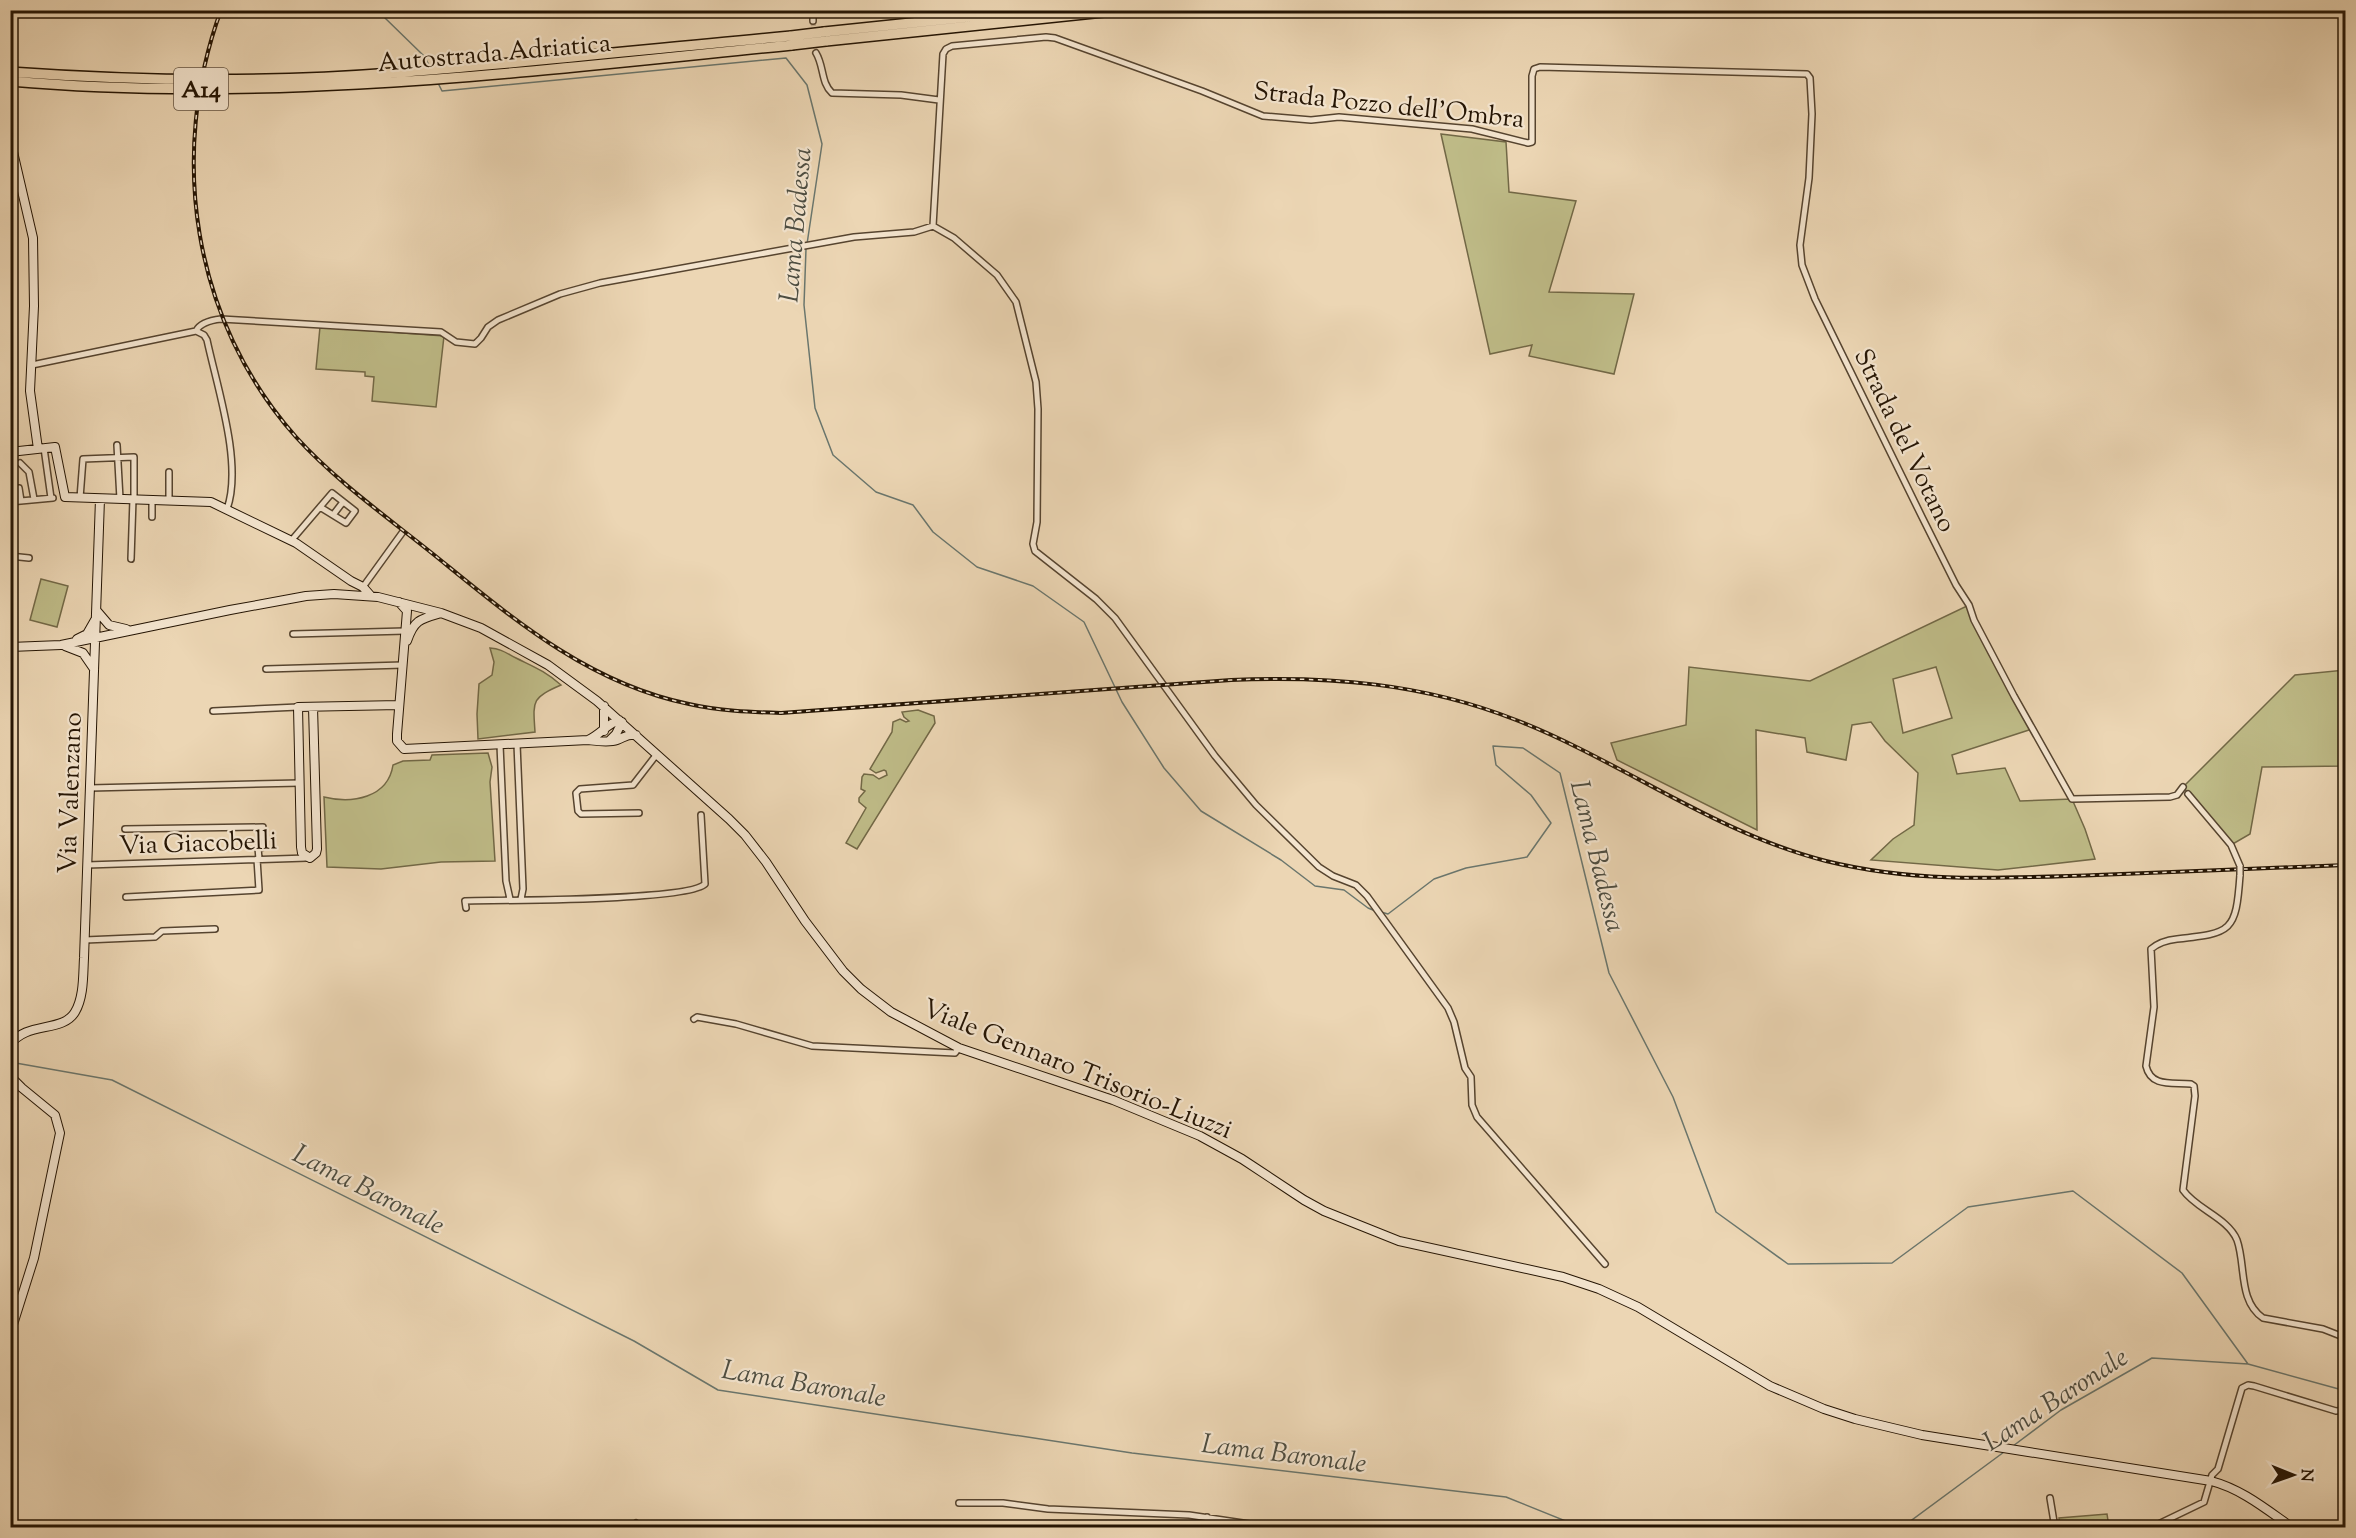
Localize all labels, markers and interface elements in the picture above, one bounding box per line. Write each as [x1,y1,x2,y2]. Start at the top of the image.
street label: Autostrada Adriatica [376,26,612,83]
road number: A14 [174,68,228,110]
street label: Strada Pozzo dell'Ombra [1252,74,1526,139]
water label: Lama Badessa [771,146,824,304]
street label: Strada del Votano [1843,343,1964,539]
street label: Via Valenzano [50,712,93,874]
water label: Lama Badessa [1558,777,1633,937]
street label: Via Giacobelli [118,823,278,866]
street label: Viale Gennaro Trisorio-Liuzzi [917,991,1238,1150]
water label: Lama Baronale [285,1136,451,1246]
water label: Lama Baronale [1976,1339,2137,1463]
water label: Lama Baronale [718,1352,889,1419]
water label: Lama Baronale [1199,1426,1369,1485]
north arrow [2263,1445,2323,1505]
text: N [2294,1469,2317,1482]

